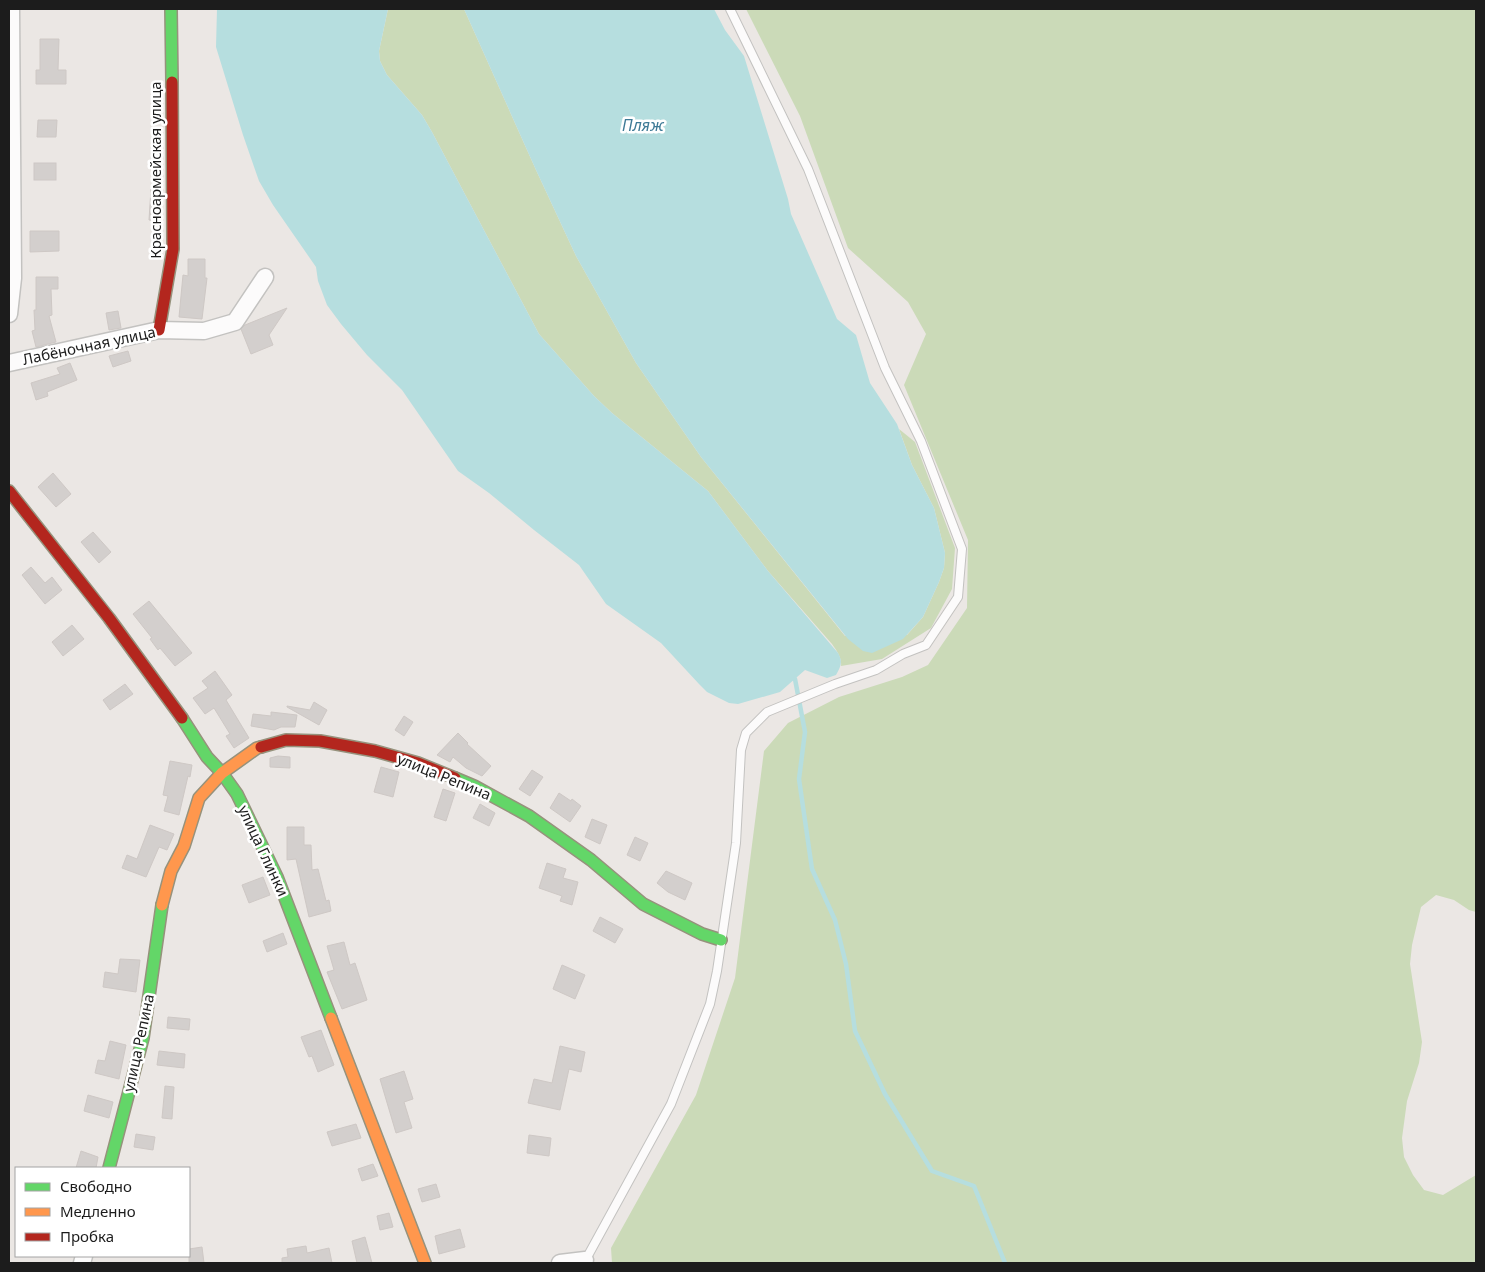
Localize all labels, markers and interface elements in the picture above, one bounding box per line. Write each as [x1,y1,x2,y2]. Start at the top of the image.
street label: Красноармейская улица [145,81,165,259]
water label: Пляж [622,114,665,136]
street label: Лабёночная улица [20,321,157,369]
street label: улица Репина [394,748,494,804]
street label: улица Глинки [234,802,294,899]
street label: улица Репина [118,992,158,1094]
legend [15,1167,190,1257]
text: Свободно [60,1176,132,1196]
text: Медленно [60,1201,136,1221]
text: Пробка [60,1226,114,1246]

